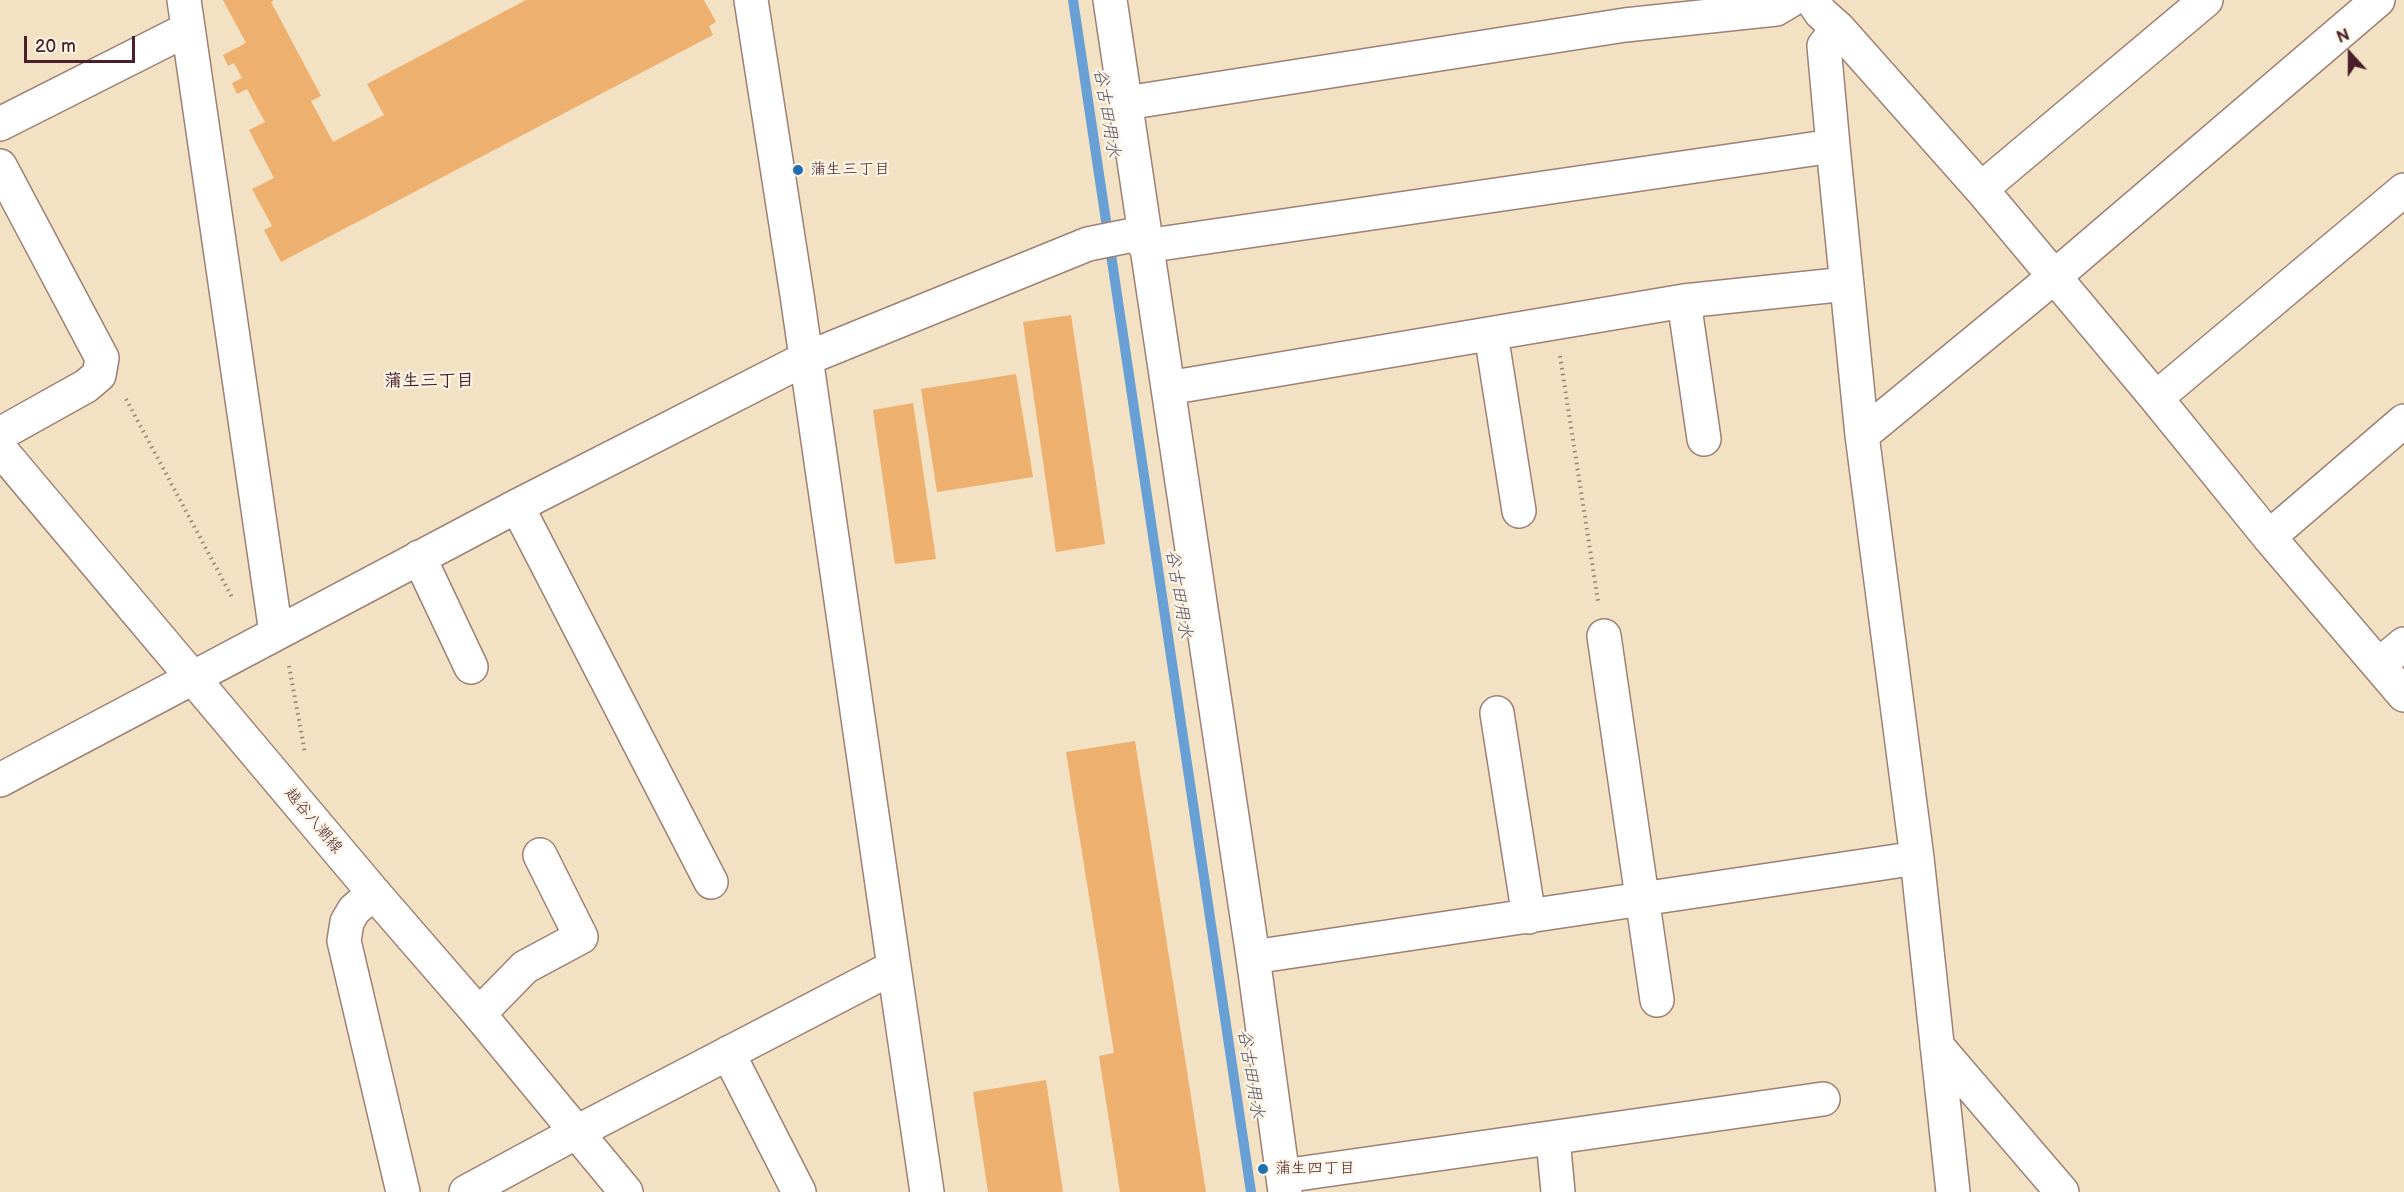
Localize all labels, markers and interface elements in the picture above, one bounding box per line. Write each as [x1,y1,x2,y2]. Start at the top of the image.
scale bar [27,24,138,62]
north arrow [2320,24,2380,84]
text: N [2334,26,2352,48]
text: 20 m [35,36,76,57]
water label: 谷古田用水 [1088,67,1124,159]
place label: 蒲生三丁目 [810,160,890,180]
marker: 蒲生三丁目 [791,163,805,177]
district label: 蒲生三丁目 [384,370,474,392]
water label: 谷古田用水 [1160,548,1196,640]
street label: 越谷八潮線 [280,784,346,858]
water label: 谷古田用水 [1232,1028,1268,1120]
place label: 蒲生四丁目 [1275,1159,1355,1179]
marker: 蒲生四丁目 [1256,1162,1270,1176]

